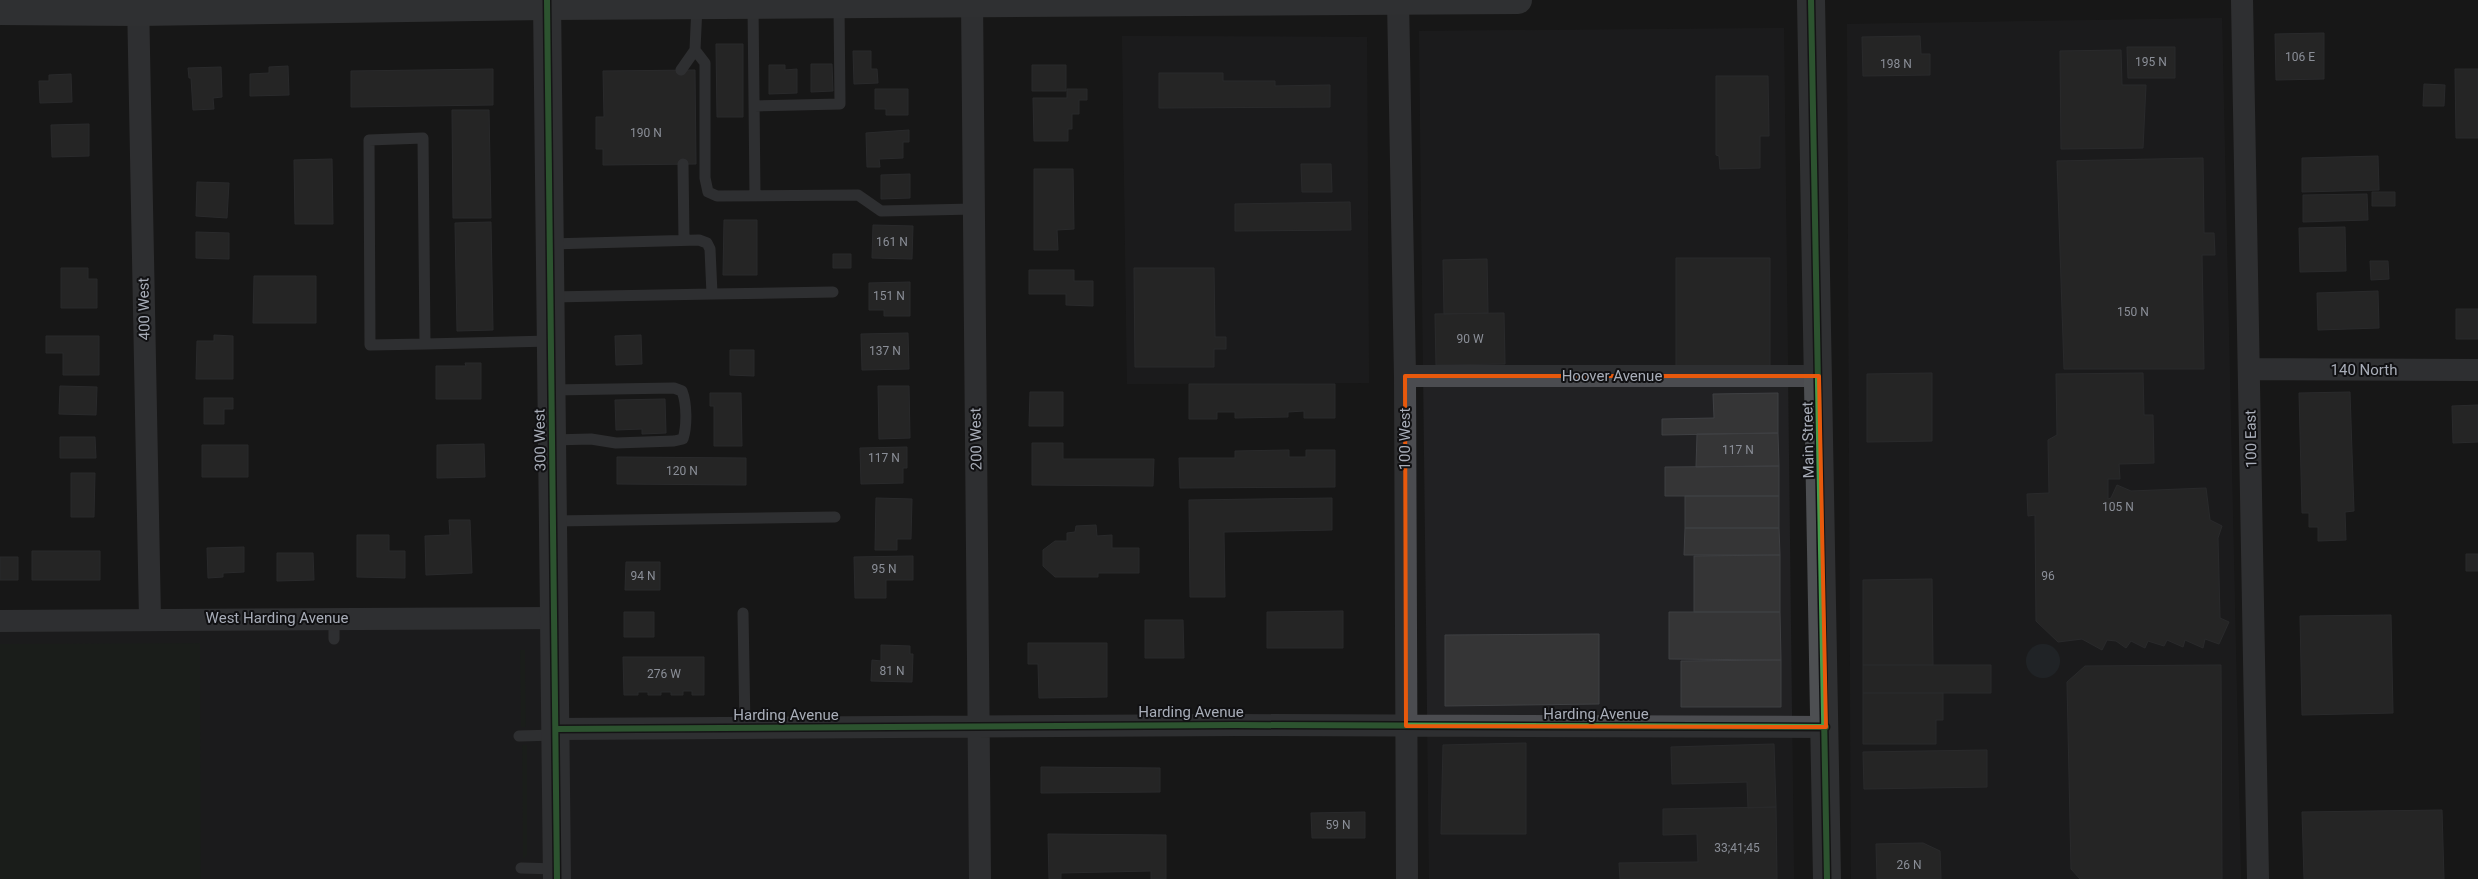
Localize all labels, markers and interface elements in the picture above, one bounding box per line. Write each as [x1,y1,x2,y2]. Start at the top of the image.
house number: 106 E [2285,50,2315,64]
house number: 195 N [2135,55,2167,69]
house number: 198 N [1880,57,1912,71]
house number: 190 N [630,126,662,140]
house number: 161 N [876,235,908,249]
street label: 400 West [134,277,154,341]
house number: 151 N [873,289,905,303]
house number: 150 N [2117,305,2149,319]
house number: 90 W [1456,332,1484,346]
house number: 137 N [869,344,901,358]
street label: 140 North [2331,361,2397,379]
street label: Hoover Avenue [1562,367,1662,385]
street label: Main Street [1798,402,1818,478]
street label: 200 West [966,407,986,471]
street label: 300 West [530,408,550,472]
street label: 100 West [1396,408,1414,470]
street label: 100 East [2241,410,2261,468]
house number: 117 N [1722,443,1754,457]
house number: 117 N [868,451,900,465]
house number: 120 N [666,464,698,478]
house number: 105 N [2102,500,2134,514]
house number: 95 N [871,562,897,576]
house number: 94 N [630,569,656,583]
house number: 96 [2041,569,2055,583]
street label: West Harding Avenue [206,609,348,627]
house number: 81 N [879,664,905,678]
house number: 276 W [647,667,681,681]
street label: Harding Avenue [1138,703,1244,721]
street label: Harding Avenue [1543,705,1649,723]
street label: Harding Avenue [733,706,839,724]
house number: 59 N [1325,818,1351,832]
house number: 33;41;45 [1714,841,1760,855]
house number: 26 N [1896,858,1922,872]

